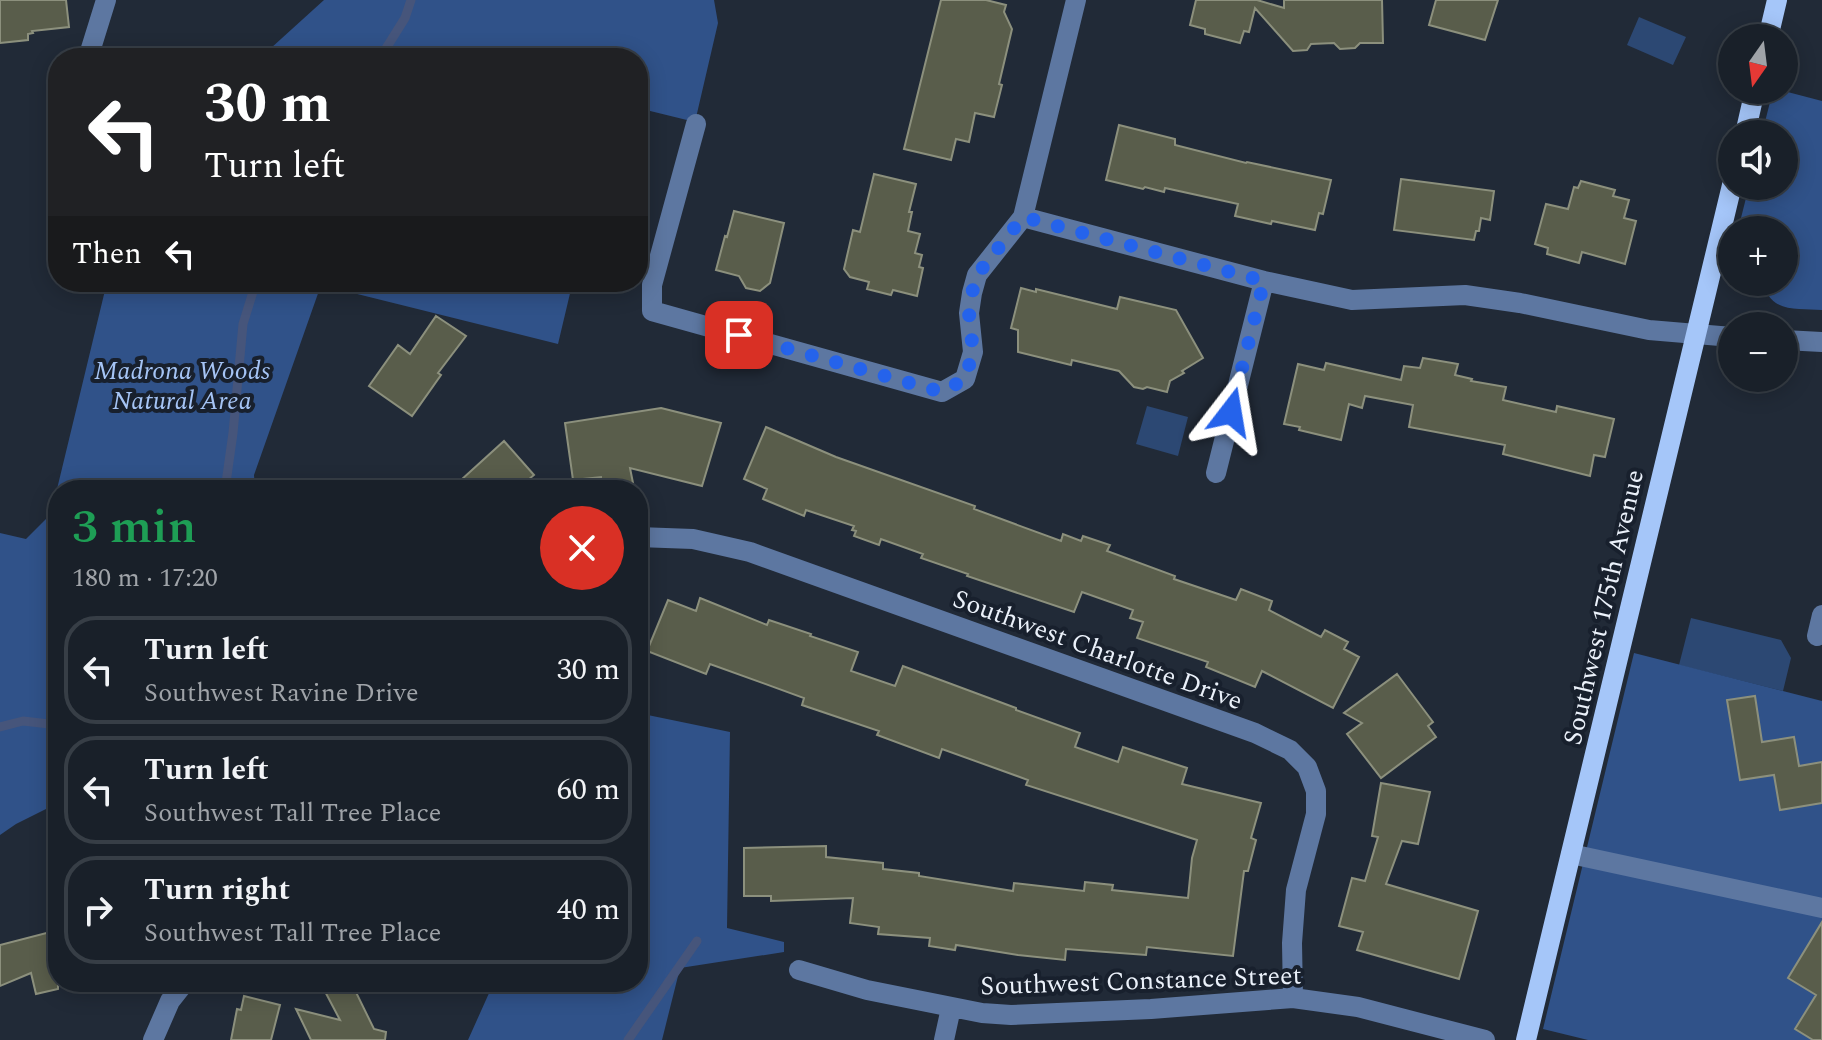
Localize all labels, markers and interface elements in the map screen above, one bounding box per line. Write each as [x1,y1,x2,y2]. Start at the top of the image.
north arrow [1718,24,1798,104]
map controls [1718,24,1798,392]
text: 30 m [204,62,331,147]
icon: left [72,80,176,184]
button: sound [1718,120,1798,200]
text: Turn left [204,139,345,194]
button: + [1718,216,1798,296]
text: Then [72,231,142,277]
icon: left [158,232,202,276]
pin [705,301,773,369]
button: − [1718,312,1798,392]
icon: arrive [717,313,761,357]
park label: Madrona Woods Natural Area [94,351,270,421]
position arrow [1189,370,1273,454]
street label: Southwest 175th Avenue [1553,466,1655,749]
text: 3 min [72,491,197,564]
button: close [540,506,624,590]
text: 180 m · 17:20 [72,558,218,598]
street label: Southwest Charlotte Drive [947,579,1248,721]
text: Turn left [144,627,269,673]
text: 30 m [557,647,620,693]
icon: left [76,648,120,692]
text: Southwest Ravine Drive [144,673,419,713]
text: Turn left [144,747,269,793]
text: 60 m [557,767,620,813]
icon: left [76,768,120,812]
text: Southwest Tall Tree Place [144,793,441,833]
text: Turn right [144,867,290,913]
text: 40 m [557,887,620,933]
icon: right [76,888,120,932]
text: Southwest Tall Tree Place [144,913,441,953]
street label: Southwest Constance Street [980,955,1302,1007]

